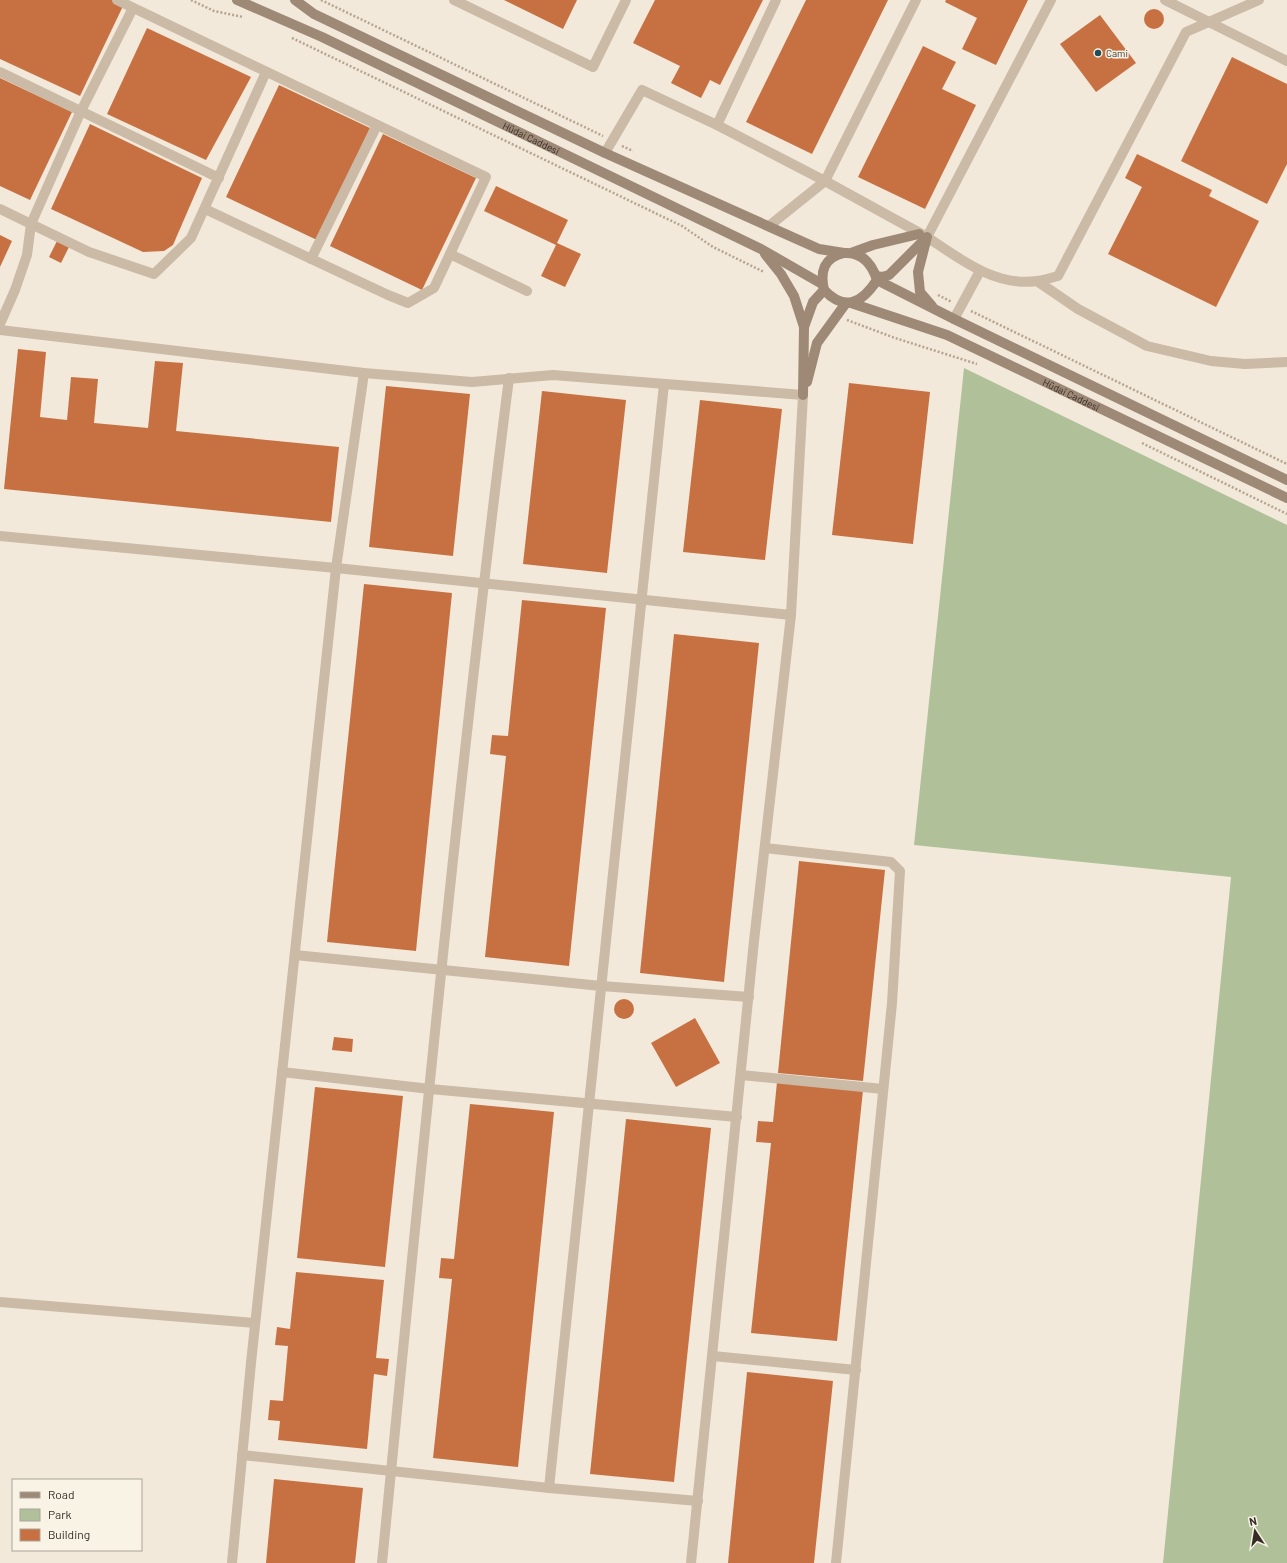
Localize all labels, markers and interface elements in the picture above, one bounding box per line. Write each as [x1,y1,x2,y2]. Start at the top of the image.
place label: Cami [1106,47,1128,59]
marker: Cami [1093,48,1103,58]
street label: Hüdai Caddesi [501,119,562,157]
street label: Hüdai Caddesi [1041,376,1102,413]
legend [12,1479,142,1551]
text: Road [48,1487,75,1501]
text: Park [48,1507,72,1521]
north arrow [1235,1511,1275,1551]
text: N [1248,1514,1258,1528]
text: Building [48,1527,90,1541]

